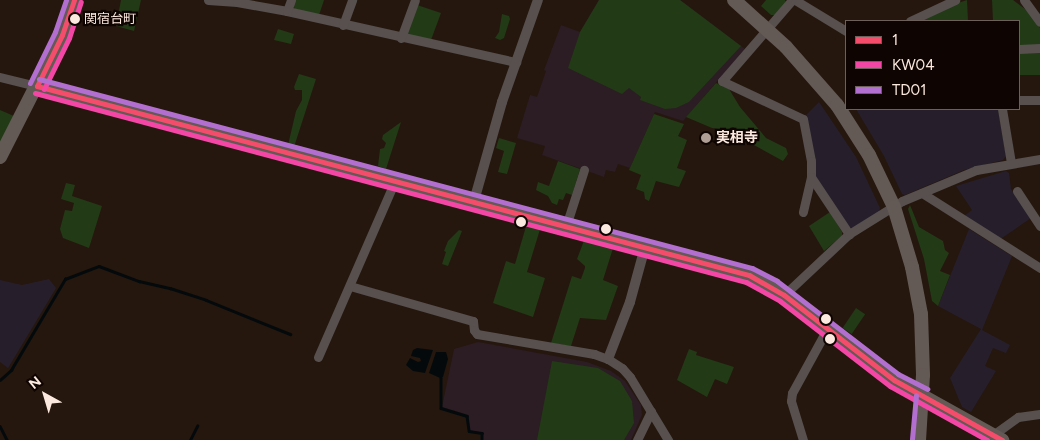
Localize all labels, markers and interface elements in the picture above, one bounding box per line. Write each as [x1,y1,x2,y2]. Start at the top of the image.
place label: 関宿台町 [84,11,136,27]
marker: 関宿台町 [70,14,80,24]
legend [845,20,1020,110]
text: 1 [892,31,898,49]
text: KW04 [892,56,934,74]
text: TD01 [892,81,926,99]
place label: 実相寺 [716,130,758,146]
marker: 実相寺 [700,132,712,144]
unlabelled marker [516,217,526,227]
unlabelled marker [601,224,611,234]
unlabelled marker [821,314,831,324]
unlabelled marker [825,334,835,344]
north arrow [20,370,70,420]
text: N [26,373,45,393]

